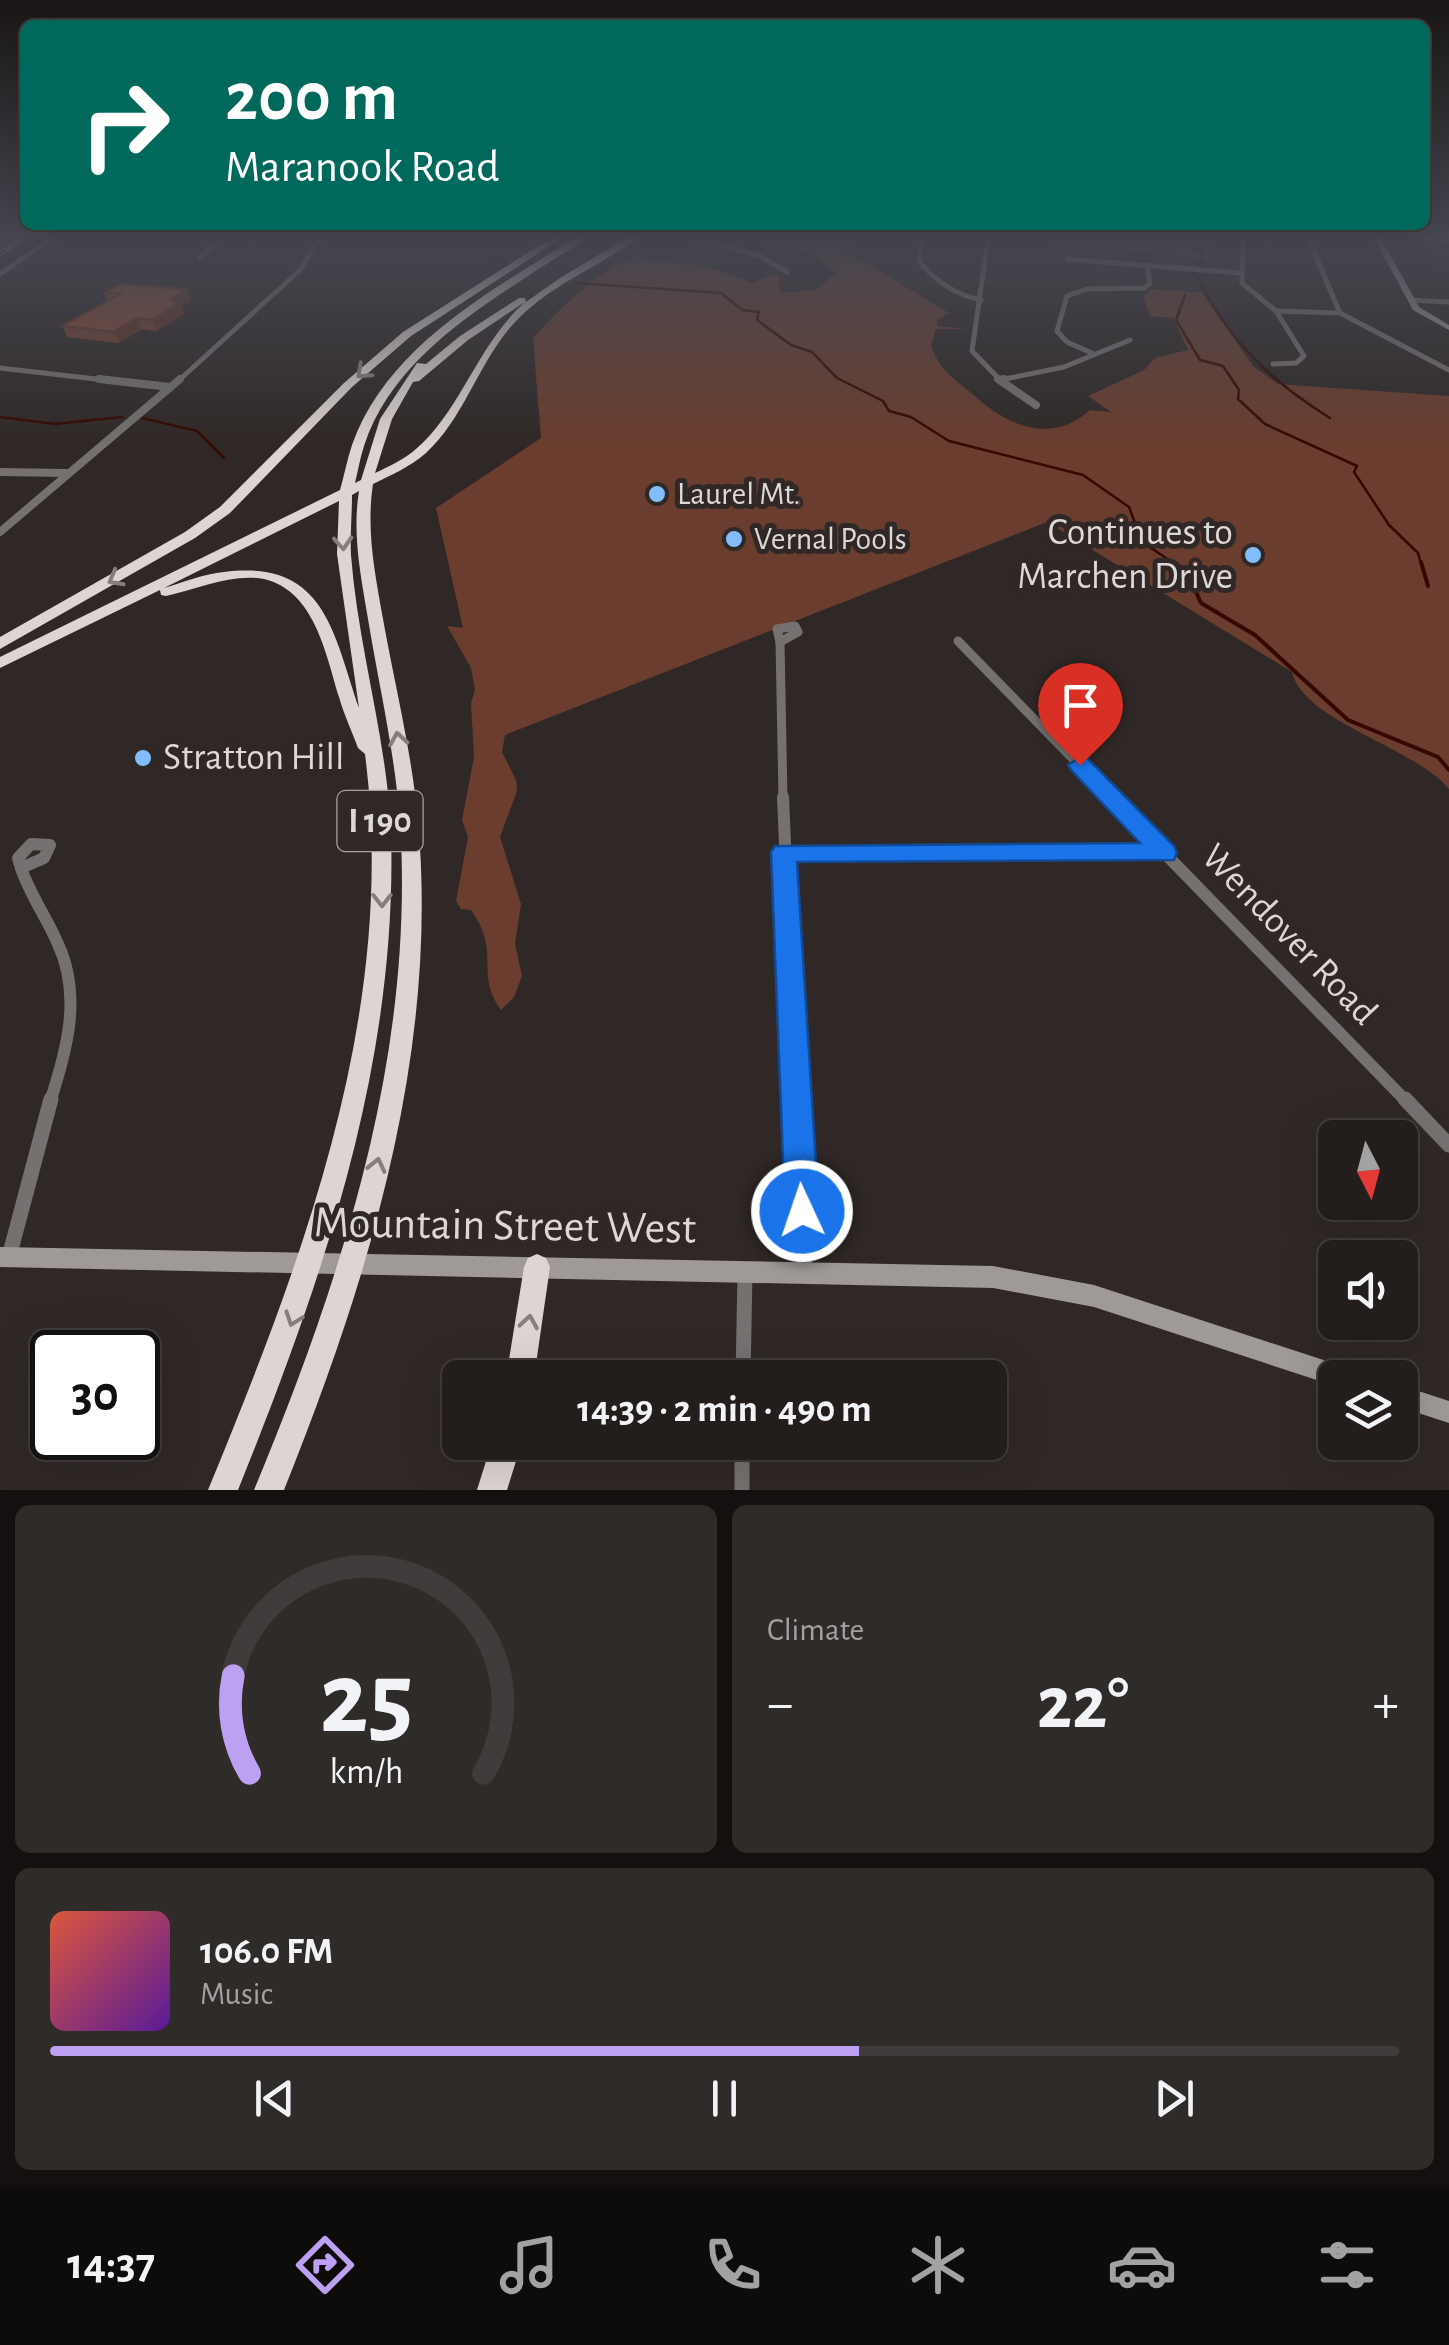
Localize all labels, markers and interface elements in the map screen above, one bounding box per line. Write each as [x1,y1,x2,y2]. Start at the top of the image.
icon: right [60,60,190,190]
text: 200 m [225,63,398,133]
text: Maranook Road [225,145,500,190]
one-way arrow [356,360,375,378]
place label: Laurel Mt. [677,478,801,510]
marker: Laurel Mt. [646,483,668,505]
place label: Continues to Marchen Drive [1017,514,1233,596]
place label: Vernal Pools [754,523,907,555]
marker: Vernal Pools [723,528,745,550]
one-way arrow [332,535,353,551]
marker: Continues to Marchen Drive [1242,544,1264,566]
one-way arrow [108,566,126,586]
pin [1038,663,1123,766]
icon: arrive [1053,678,1108,733]
one-way arrow [388,731,409,748]
place label: Stratton Hill [163,739,344,777]
marker: Stratton Hill [132,747,154,769]
road number: I 190 [338,791,422,851]
street label: Wendover Road [1194,837,1384,1033]
one-way arrow [371,894,393,909]
north arrow [1318,1120,1418,1220]
map controls [1318,1120,1418,1460]
one-way arrow [365,1157,386,1174]
position arrow [750,1159,854,1263]
street label: Mountain Street West [313,1200,697,1252]
button: sound [1318,1240,1418,1340]
one-way arrow [284,1309,304,1326]
one-way arrow [517,1314,538,1330]
speed limit sign: 30 [30,1330,160,1460]
button: layers [1318,1360,1418,1460]
text: 14:39 · 2 min · 490 m [577,1391,872,1429]
text: Climate [767,1614,864,1646]
text: 25 [319,1648,413,1752]
text: 22° [1037,1667,1129,1742]
text: − [767,1677,793,1732]
text: + [1373,1677,1399,1732]
text: km/h [329,1754,403,1790]
text: 106.0 FM [200,1933,333,1971]
text: Music [200,1978,273,2010]
icon: previous [247,2071,302,2126]
icon: pause [697,2071,752,2126]
icon: next [1147,2071,1202,2126]
icon: directions [290,2230,360,2300]
icon: music [494,2230,564,2300]
icon: phone [698,2230,768,2300]
icon: climate [903,2230,973,2300]
icon: car [1107,2230,1177,2300]
icon: filters [1312,2230,1382,2300]
text: 14:37 [67,2242,155,2287]

